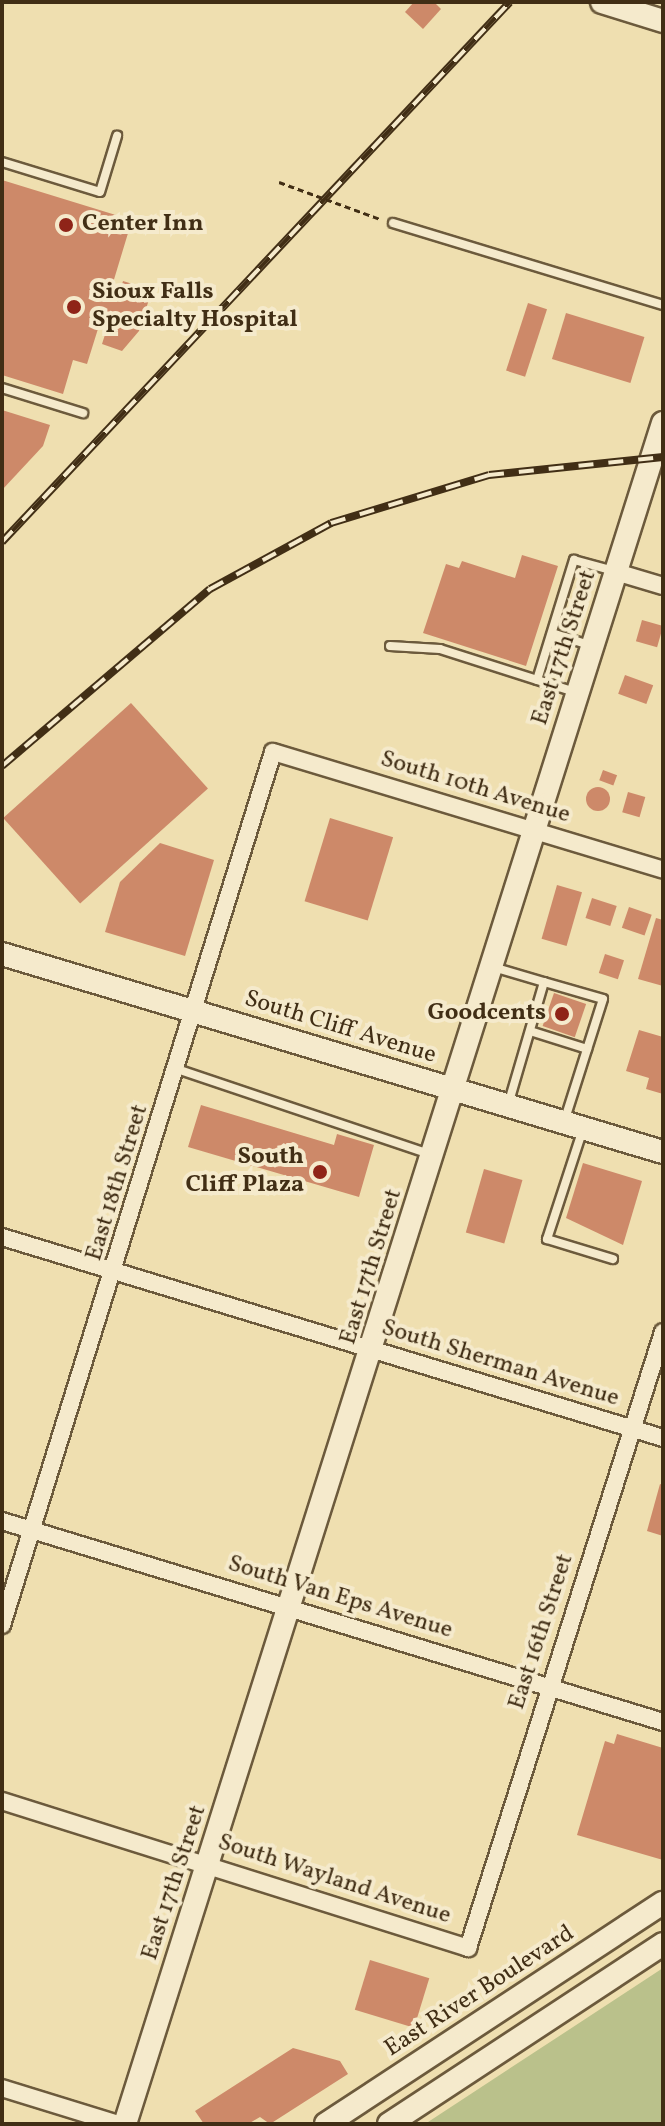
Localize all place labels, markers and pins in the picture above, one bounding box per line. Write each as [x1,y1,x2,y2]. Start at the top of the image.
place label: Center Inn [82,211,203,239]
marker: Center Inn [57,216,75,234]
place label: Sioux Falls Specialty Hospital [92,279,298,335]
marker: Sioux Falls Specialty Hospital [63,296,85,318]
place label: Goodcents [428,1000,546,1028]
marker: Goodcents [553,1005,571,1023]
place label: South Cliff Plaza [187,1144,304,1200]
marker: South Cliff Plaza [311,1163,329,1181]

